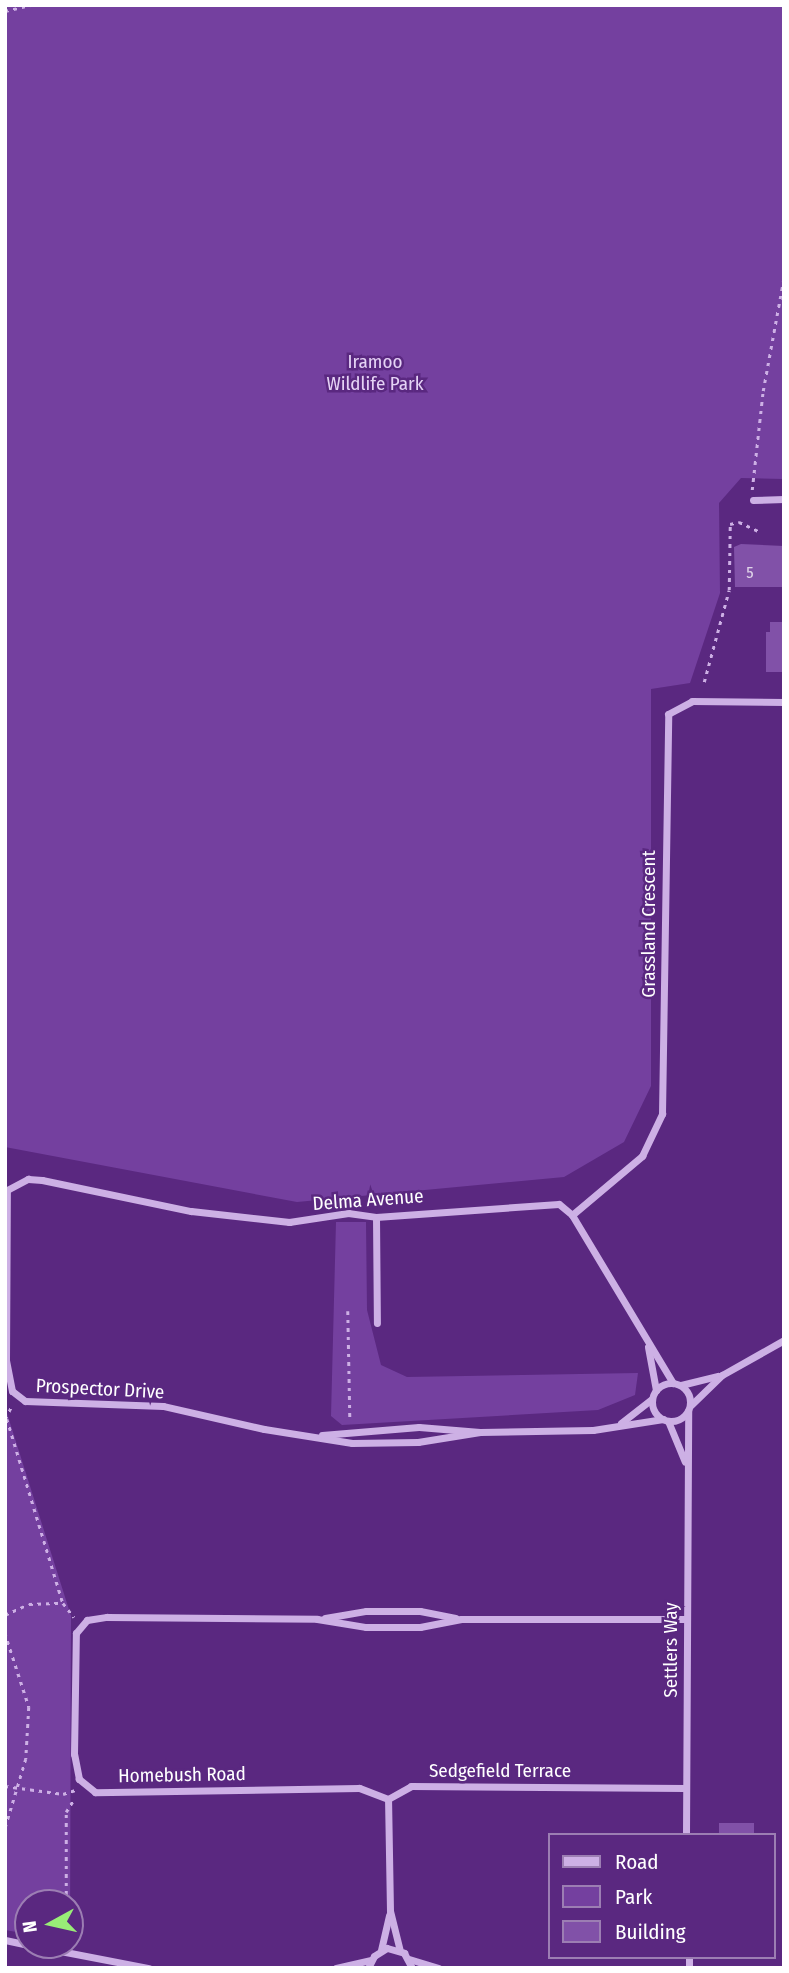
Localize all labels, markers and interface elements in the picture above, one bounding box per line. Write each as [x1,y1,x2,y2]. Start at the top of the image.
park label: Iramoo Wildlife Park [326,351,424,395]
house number: 5 [746,563,754,583]
street label: Grassland Crescent [638,850,660,998]
street label: Delma Avenue [312,1185,424,1215]
street label: Prospector Drive [35,1374,165,1404]
street label: Settlers Way [660,1602,682,1698]
street label: Sedgefield Terrace [429,1760,571,1782]
street label: Homebush Road [118,1762,246,1788]
legend [548,1833,775,1959]
text: Road [615,1849,659,1875]
text: Park [615,1884,652,1910]
north arrow [14,1889,84,1959]
text: N [18,1919,42,1934]
text: Building [615,1919,686,1945]

